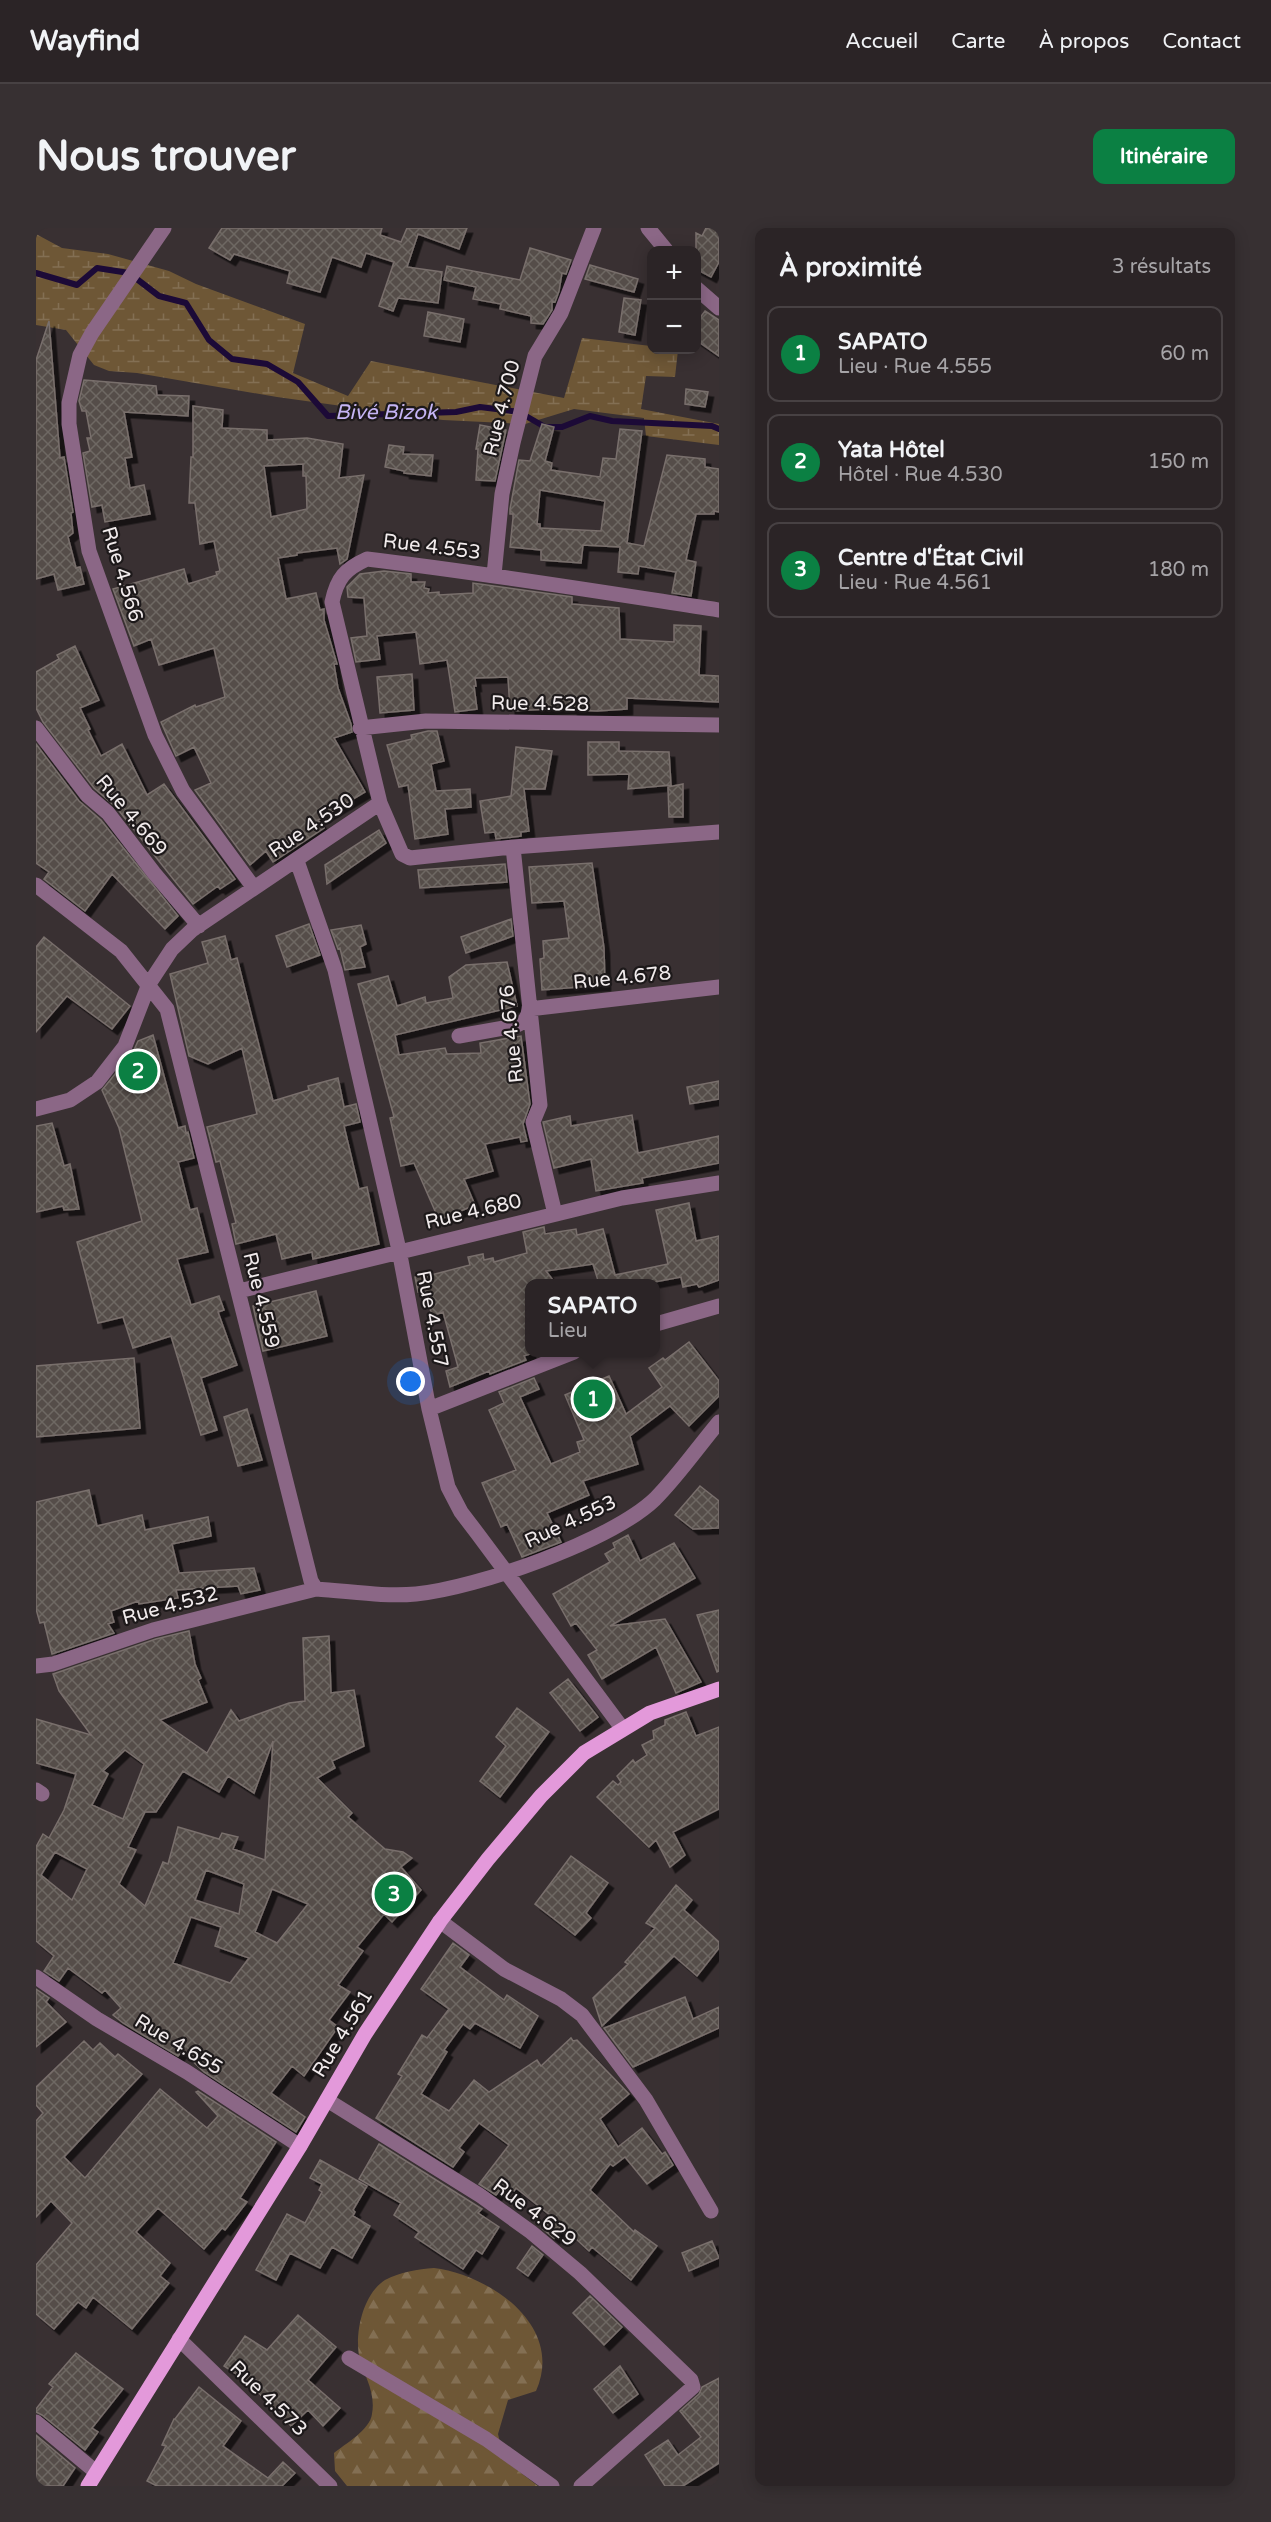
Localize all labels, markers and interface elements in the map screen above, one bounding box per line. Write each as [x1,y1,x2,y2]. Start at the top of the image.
text: Wayfind [30,24,140,58]
text: Accueil [845,29,918,54]
text: Carte [951,29,1005,54]
text: À propos [1038,29,1129,54]
text: Contact [1162,29,1241,54]
button: Itinéraire [1093,129,1235,184]
text: Nous trouver [36,131,296,182]
map controls [647,246,701,354]
button: + [647,246,701,300]
text: À proximité [779,252,922,283]
text: 3 résultats [1112,255,1211,279]
button: − [647,300,701,354]
text: SAPATO [838,329,928,355]
text: 1 [794,342,807,366]
text: 60 m [1160,342,1209,366]
text: Lieu · Rue 4.555 [838,355,992,379]
street label: Rue 4.700 [478,358,525,459]
water label: Bivé Bizok [335,400,439,425]
text: Yata Hôtel [838,437,945,463]
text: 2 [794,450,807,474]
text: 150 m [1148,450,1209,474]
text: Hôtel · Rue 4.530 [838,463,1003,487]
street label: Rue 4.566 [96,524,148,625]
street label: Rue 4.553 [382,529,482,565]
text: Centre d'État Civil [838,545,1024,571]
text: 3 [794,558,807,582]
text: 180 m [1148,558,1209,582]
text: Lieu · Rue 4.561 [838,571,992,595]
street label: Rue 4.528 [491,691,589,717]
street label: Rue 4.669 [90,770,172,861]
street label: Rue 4.530 [264,788,359,863]
street label: Rue 4.678 [572,961,672,995]
street label: Rue 4.676 [495,984,529,1084]
pin: 2 [118,1048,158,1094]
street label: Rue 4.680 [423,1189,524,1235]
street label: Rue 4.559 [237,1250,285,1351]
street label: Rue 4.557 [411,1269,453,1370]
popup [525,1279,660,1357]
text: SAPATO [548,1293,637,1319]
text: Lieu [548,1319,588,1343]
your location [396,1367,425,1396]
pin: 1 [574,1376,612,1422]
street label: Rue 4.553 [521,1490,620,1554]
street label: Rue 4.532 [120,1582,221,1630]
pin: 3 [374,1872,414,1916]
street label: Rue 4.561 [307,1985,378,2082]
street label: Rue 4.655 [130,2009,227,2080]
street label: Rue 4.629 [488,2174,581,2252]
street label: Rue 4.573 [225,2356,312,2442]

